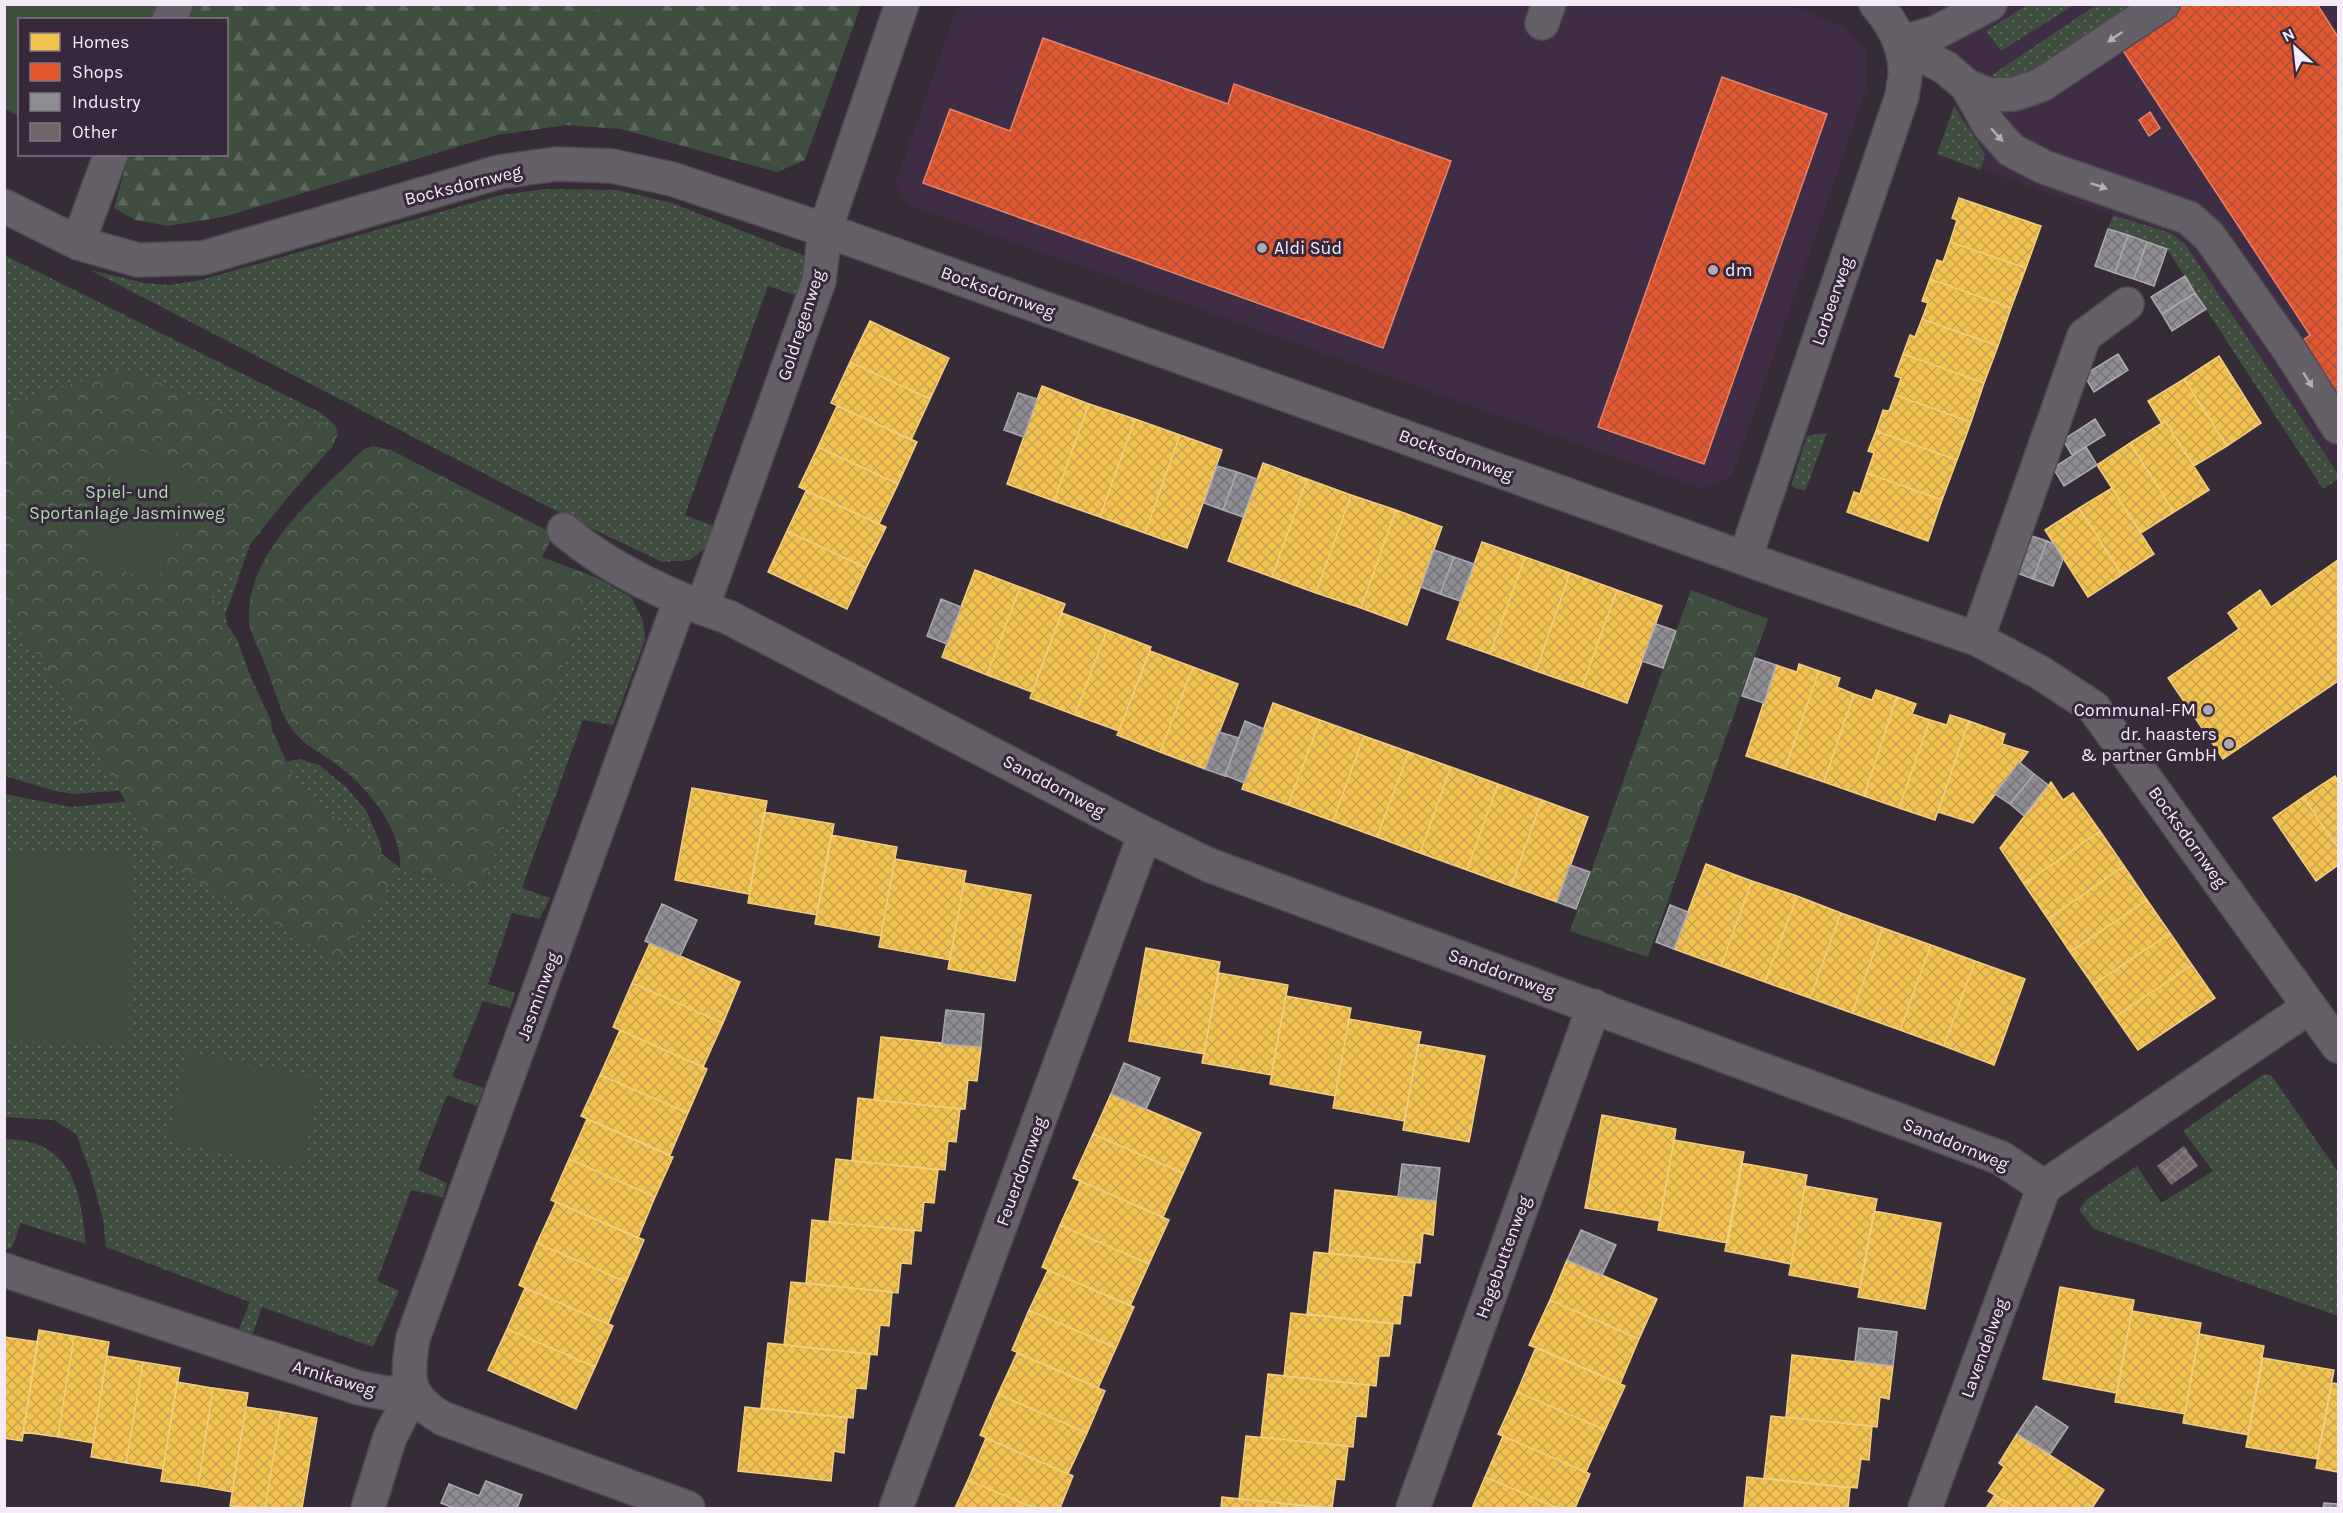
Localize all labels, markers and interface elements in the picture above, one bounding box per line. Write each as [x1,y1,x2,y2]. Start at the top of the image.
legend [18,18,228,156]
north arrow [2265,18,2325,78]
text: N [2279,24,2298,46]
text: Homes [72,31,129,53]
one-way arrow [2107,31,2123,43]
text: Shops [72,61,124,83]
text: Industry [72,91,141,113]
text: Other [72,121,117,143]
one-way arrow [1990,127,2003,142]
street label: Bocksdornweg [402,160,524,210]
one-way arrow [2090,182,2108,192]
place label: Aldi Süd [1274,237,1342,259]
marker: Aldi Süd [1255,241,1269,255]
street label: Lorbeerweg [1806,254,1858,348]
place label: dm [1725,259,1753,281]
street label: Bocksdornweg [938,261,1058,323]
marker: dm [1706,263,1720,277]
street label: Goldregenweg [773,267,829,383]
one-way arrow [2303,372,2314,389]
street label: Bocksdornweg [1396,424,1516,486]
park label: Spiel- und Sportanlage Jasminweg [29,481,225,524]
place label: Communal-FM [2074,699,2196,721]
marker: Communal-FM [2201,703,2215,717]
place label: dr. haasters & partner GmbH [2081,723,2217,766]
marker: dr. haasters & partner GmbH [2222,737,2236,751]
street label: Sanddornweg [999,750,1109,822]
street label: Bocksdornweg [2144,782,2232,892]
street label: Sanddornweg [1445,943,1559,1003]
street label: Jasminweg [512,949,564,1043]
street label: Feuerdornweg [991,1113,1051,1229]
street label: Sanddornweg [1900,1113,2012,1175]
street label: Hagebuttenweg [1471,1193,1535,1321]
street label: Lavendelweg [1956,1295,2012,1401]
street label: Arnikaweg [290,1355,378,1401]

